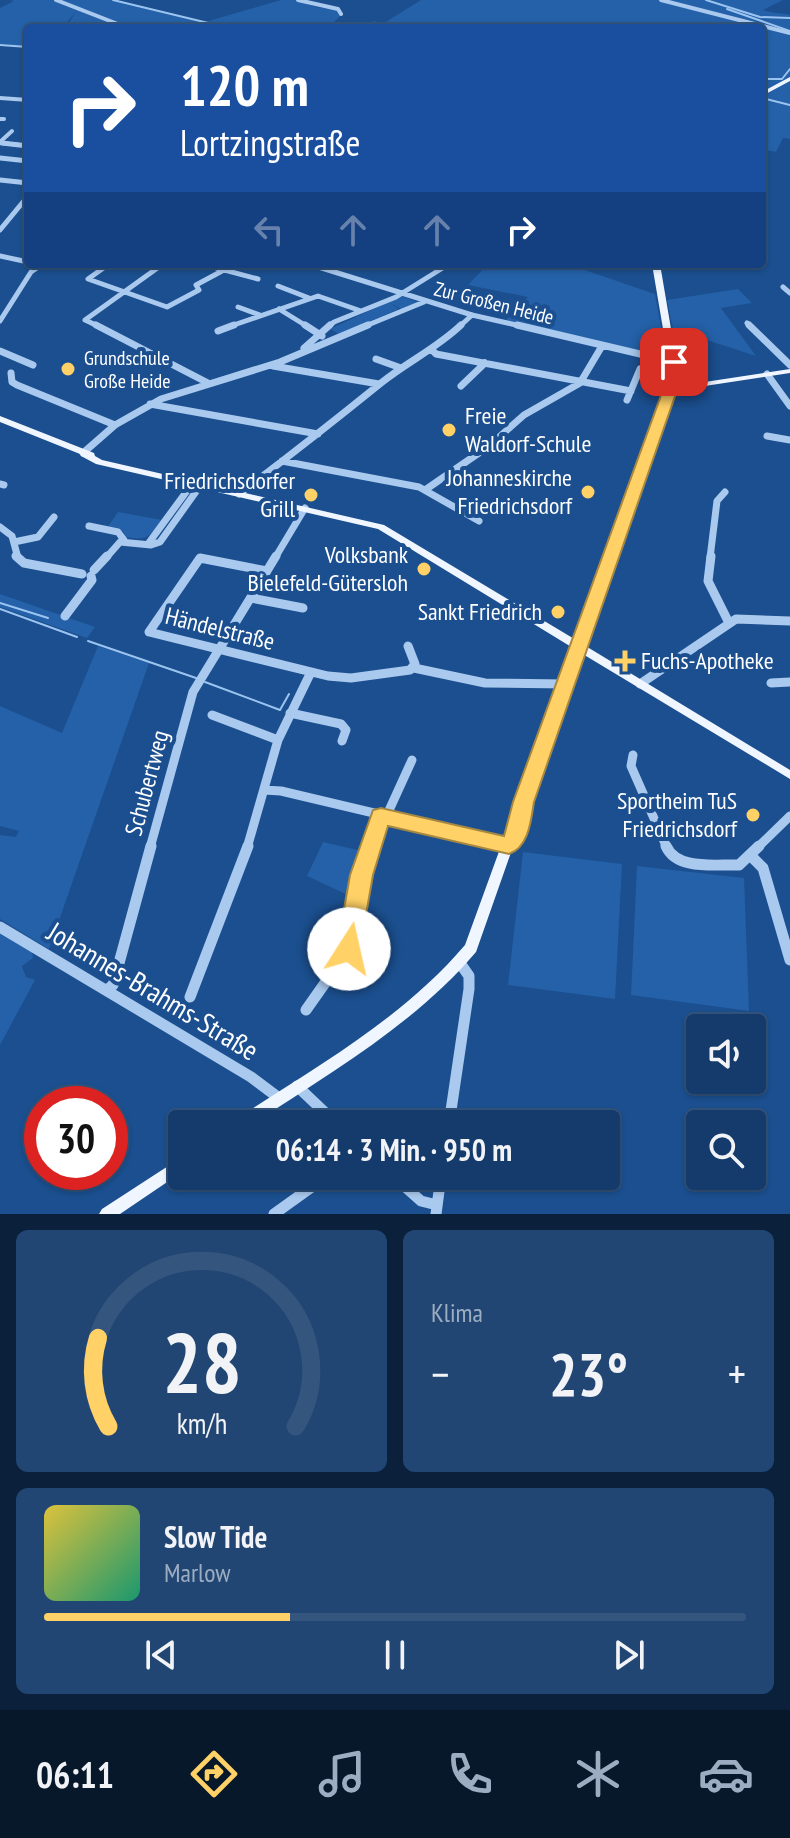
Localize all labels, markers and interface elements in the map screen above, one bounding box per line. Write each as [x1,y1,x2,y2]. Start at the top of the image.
text: 120 m [180,49,309,121]
icon: right [48,56,152,160]
text: Lortzingstraße [180,119,360,166]
icon: left [247,208,291,252]
icon: ahead [331,208,375,252]
icon: ahead [415,208,459,252]
icon: right [499,208,543,252]
street label: Zur Großen Heide [432,276,556,330]
pin [640,328,708,396]
icon: arrive [652,340,696,384]
place label: Grundschule Große Heide [84,345,170,394]
marker: Grundschule Große Heide [59,360,77,378]
place label: Freie Waldorf-Schule [465,400,591,459]
marker: Freie Waldorf-Schule [440,421,458,439]
place label: Johanneskirche Friedrichsdorf [445,462,573,521]
place label: Friedrichsdorfer Grill [164,465,295,524]
marker: Johanneskirche Friedrichsdorf [579,483,597,501]
marker: Friedrichsdorfer Grill [302,486,320,504]
place label: Volksbank Bielefeld-Gütersloh [247,539,409,598]
marker: Volksbank Bielefeld-Gütersloh [415,560,433,578]
place label: Sankt Friedrich [418,596,542,627]
street label: Händelstraße [162,600,278,657]
marker: Sankt Friedrich [549,603,567,621]
place label: Fuchs-Apotheke [641,645,774,676]
marker: Fuchs-Apotheke [616,652,634,670]
street label: Schubertweg [118,727,175,839]
place label: Sportheim TuS Friedrichsdorf [617,785,738,844]
marker: Sportheim TuS Friedrichsdorf [744,806,762,824]
position arrow [307,907,391,991]
street label: Johannes-Brahms-Straße [40,912,266,1068]
map controls [686,1014,766,1190]
button: sound [686,1014,766,1094]
speed limit sign: 30 [24,1086,128,1190]
button: search [686,1110,766,1190]
text: 06:14 · 3 Min. · 950 m [276,1130,512,1169]
text: Klima [431,1296,483,1329]
text: 28 [162,1308,241,1416]
text: 23° [549,1335,628,1413]
text: − [431,1345,449,1402]
text: + [728,1345,746,1402]
text: km/h [176,1405,227,1442]
text: Slow Tide [164,1517,267,1556]
text: Marlow [164,1556,230,1589]
icon: previous [139,1633,183,1677]
icon: pause [373,1633,417,1677]
icon: next [607,1633,651,1677]
icon: directions [186,1746,242,1802]
icon: music [314,1746,370,1802]
icon: phone [442,1746,498,1802]
icon: climate [570,1746,626,1802]
icon: car [698,1746,754,1802]
text: 06:11 [36,1751,114,1798]

